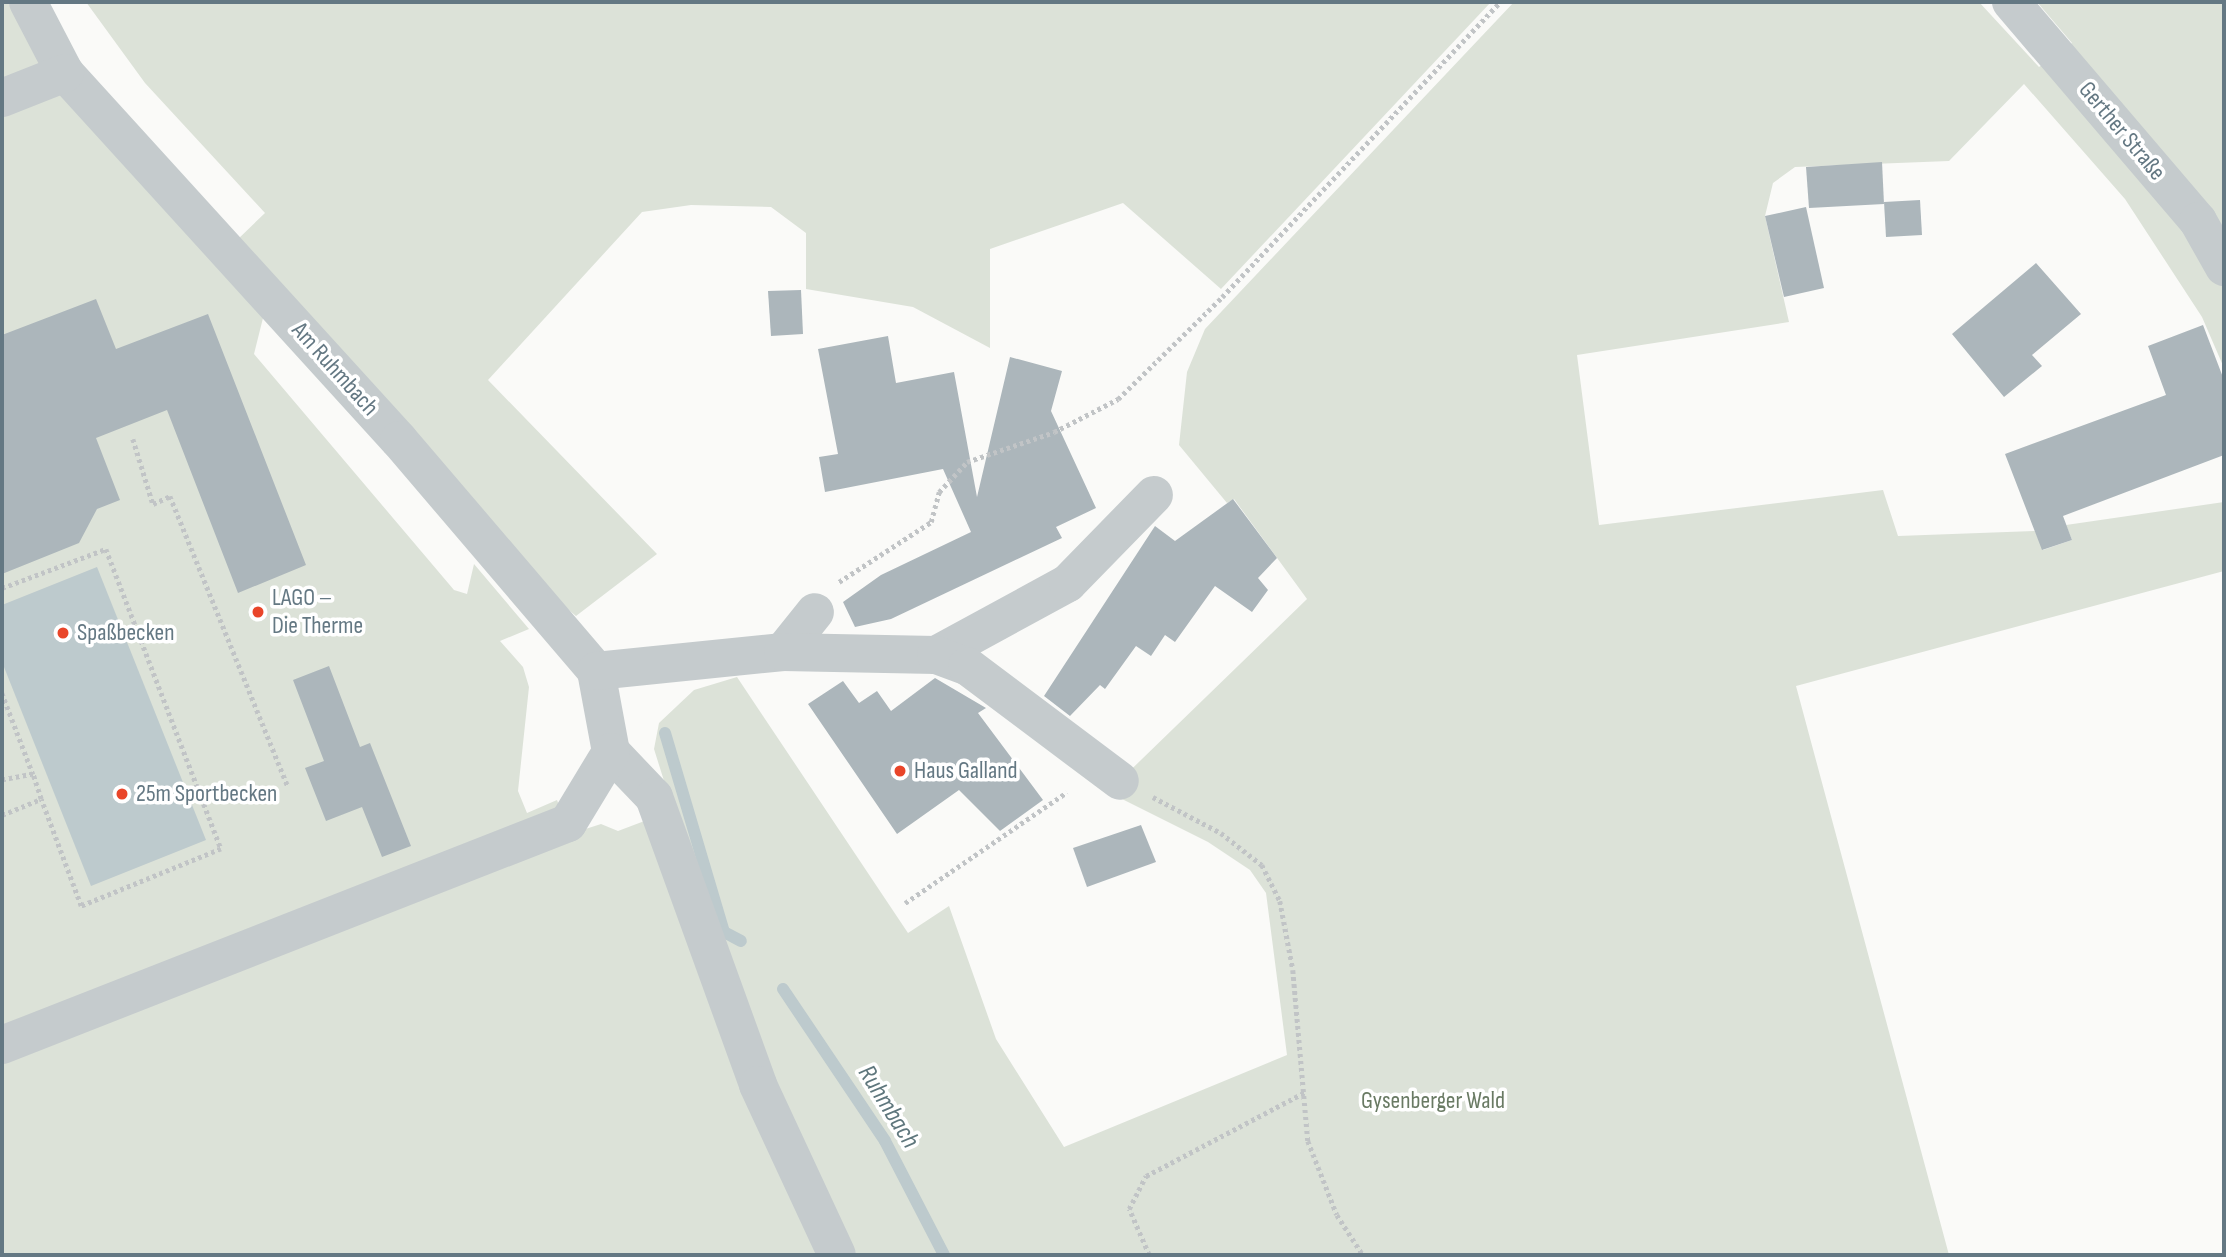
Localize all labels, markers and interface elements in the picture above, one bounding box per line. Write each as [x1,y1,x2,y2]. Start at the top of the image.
street label: Gerther Straße [2072,76,2172,186]
street label: Am Ruhmbach [286,316,384,422]
place label: LAGO – Die Therme [272,584,363,640]
marker: LAGO – Die Therme [250,604,266,620]
place label: Spaßbecken [77,619,174,647]
marker: Spaßbecken [55,625,71,641]
place label: Haus Galland [914,757,1017,785]
marker: Haus Galland [892,763,908,779]
place label: 25m Sportbecken [136,780,277,808]
marker: 25m Sportbecken [114,786,130,802]
water label: Ruhmbach [850,1060,926,1154]
park label: Gysenberger Wald [1361,1087,1505,1115]

